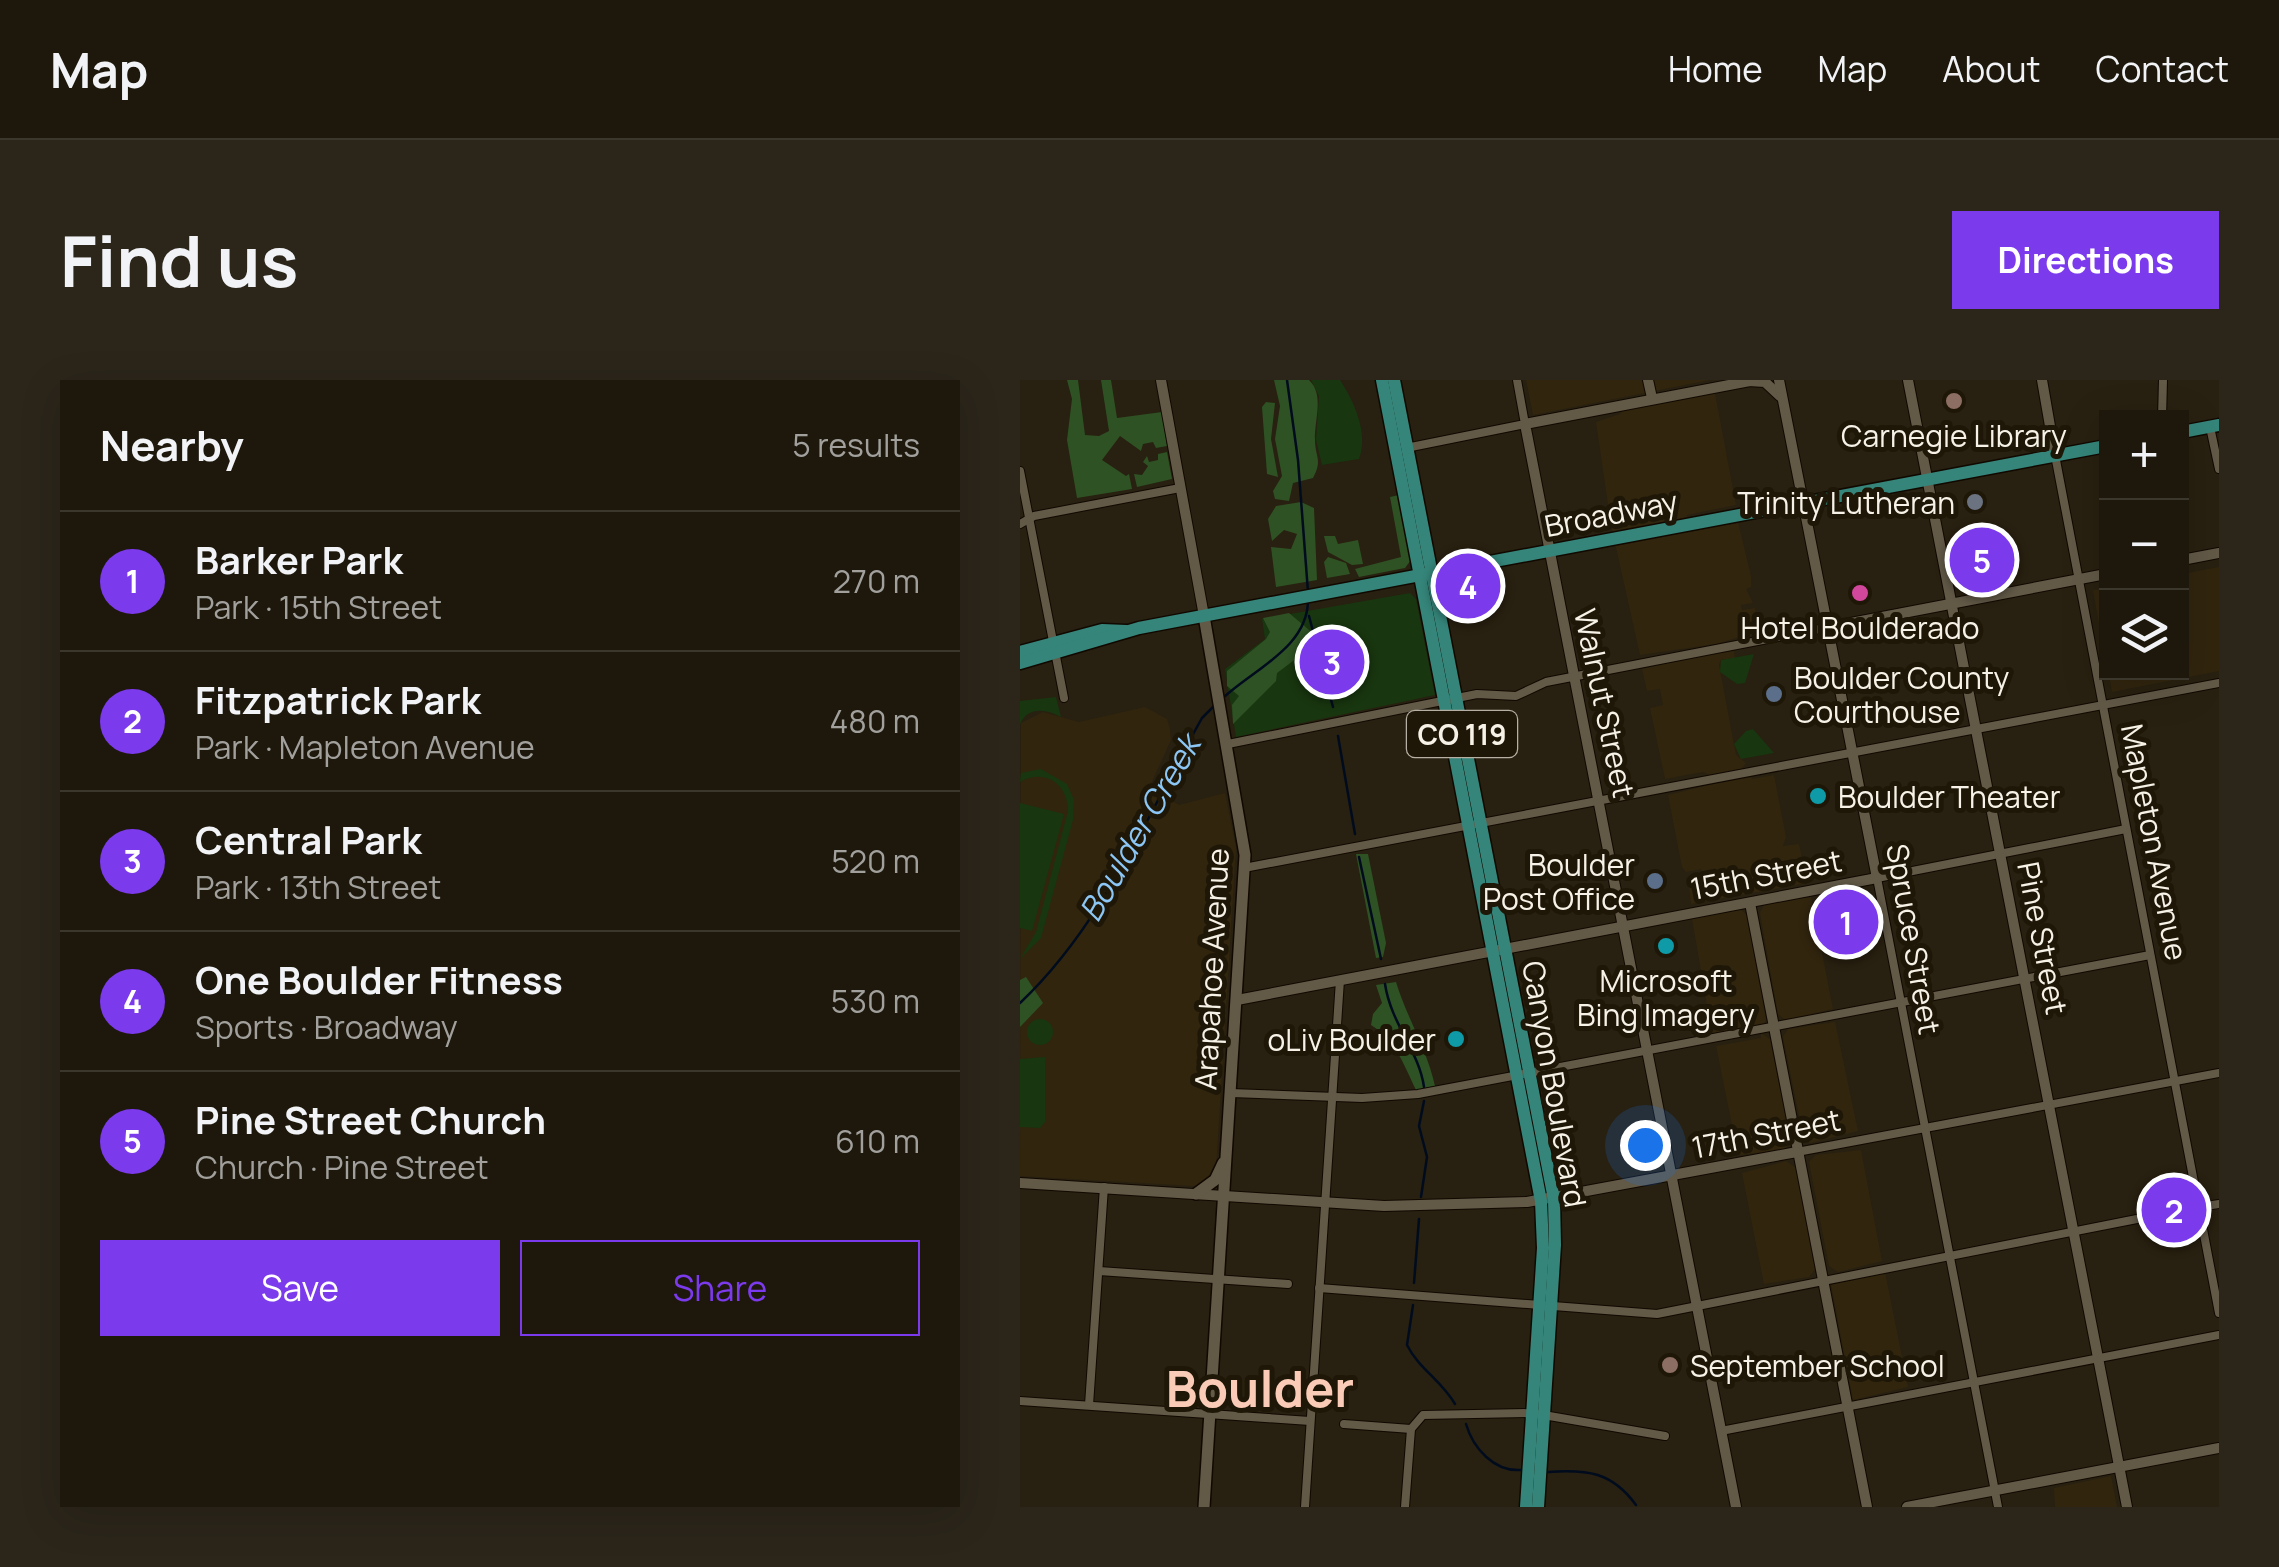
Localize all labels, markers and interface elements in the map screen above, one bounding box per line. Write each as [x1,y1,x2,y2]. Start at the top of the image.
text: Map [50,37,148,102]
text: Home [1668,45,1763,93]
text: Map [1818,45,1887,93]
text: About [1942,45,2041,93]
text: Contact [2096,45,2229,93]
button: Directions [1952,211,2219,309]
text: Find us [60,212,298,308]
marker: Carnegie Library [1943,390,1965,412]
map controls [2099,410,2189,680]
button: + [2099,410,2189,500]
place label: Carnegie Library [1841,415,2067,456]
text: Nearby [100,416,244,474]
text: 5 results [792,423,920,467]
street label: Broadway [1541,480,1681,546]
place label: Trinity Lutheran [1737,482,1955,523]
marker: Trinity Lutheran [1964,491,1986,513]
button: − [2099,500,2189,590]
pin: 5 [1950,522,2014,598]
text: Barker Park [195,533,403,585]
pin: 4 [1436,548,1500,624]
text: 1 [125,559,140,603]
text: 270 m [833,559,920,603]
marker: Hotel Boulderado [1849,582,1871,604]
text: Park · 15th Street [195,585,442,629]
button: layers [2099,590,2189,680]
street label: Walnut Street [1565,605,1645,801]
place label: Hotel Boulderado [1741,607,1979,648]
pin: 3 [1300,624,1364,700]
place label: Boulder County Courthouse [1794,657,2010,732]
text: Fitzpatrick Park [195,673,481,725]
marker: Boulder County Courthouse [1763,683,1785,705]
text: 2 [123,699,142,743]
text: 480 m [830,699,920,743]
road number: CO 119 [1407,711,1517,757]
street label: Mapleton Avenue [2112,720,2198,964]
water label: Boulder Creek [1068,723,1212,929]
text: Park · Mapleton Avenue [195,725,535,769]
place label: Boulder Theater [1838,776,2061,817]
marker: Boulder Theater [1807,785,1829,807]
text: Central Park [195,813,422,865]
text: 3 [123,839,142,883]
text: 520 m [831,839,920,883]
street label: 15th Street [1687,839,1845,909]
street label: Spruce Street [1877,841,1951,1037]
place label: Boulder Post Office [1483,844,1635,919]
street label: Arapahoe Avenue [1184,847,1238,1091]
street label: Pine Street [2008,858,2078,1018]
text: Park · 13th Street [195,865,441,909]
marker: Boulder Post Office [1644,870,1666,892]
pin: 1 [1814,884,1878,960]
marker: Microsoft Bing Imagery [1655,935,1677,957]
text: One Boulder Fitness [195,953,563,1005]
street label: Canyon Boulevard [1513,958,1597,1210]
place label: Microsoft Bing Imagery [1577,960,1755,1035]
text: 4 [123,979,142,1023]
text: 530 m [831,979,920,1023]
text: Sports · Broadway [195,1005,458,1049]
place label: oLiv Boulder [1268,1019,1436,1060]
marker: oLiv Boulder [1445,1028,1467,1050]
text: Pine Street Church [195,1093,546,1145]
street label: 17th Street [1688,1098,1844,1168]
text: 5 [123,1119,142,1163]
text: 610 m [835,1119,920,1163]
your location [1620,1120,1671,1171]
text: Church · Pine Street [195,1145,489,1189]
pin: 2 [2142,1172,2206,1248]
button: Save [100,1240,500,1336]
button: Share [520,1240,920,1336]
place label: September School [1690,1345,1945,1386]
district label: Boulder [1166,1354,1354,1422]
marker: September School [1659,1354,1681,1376]

